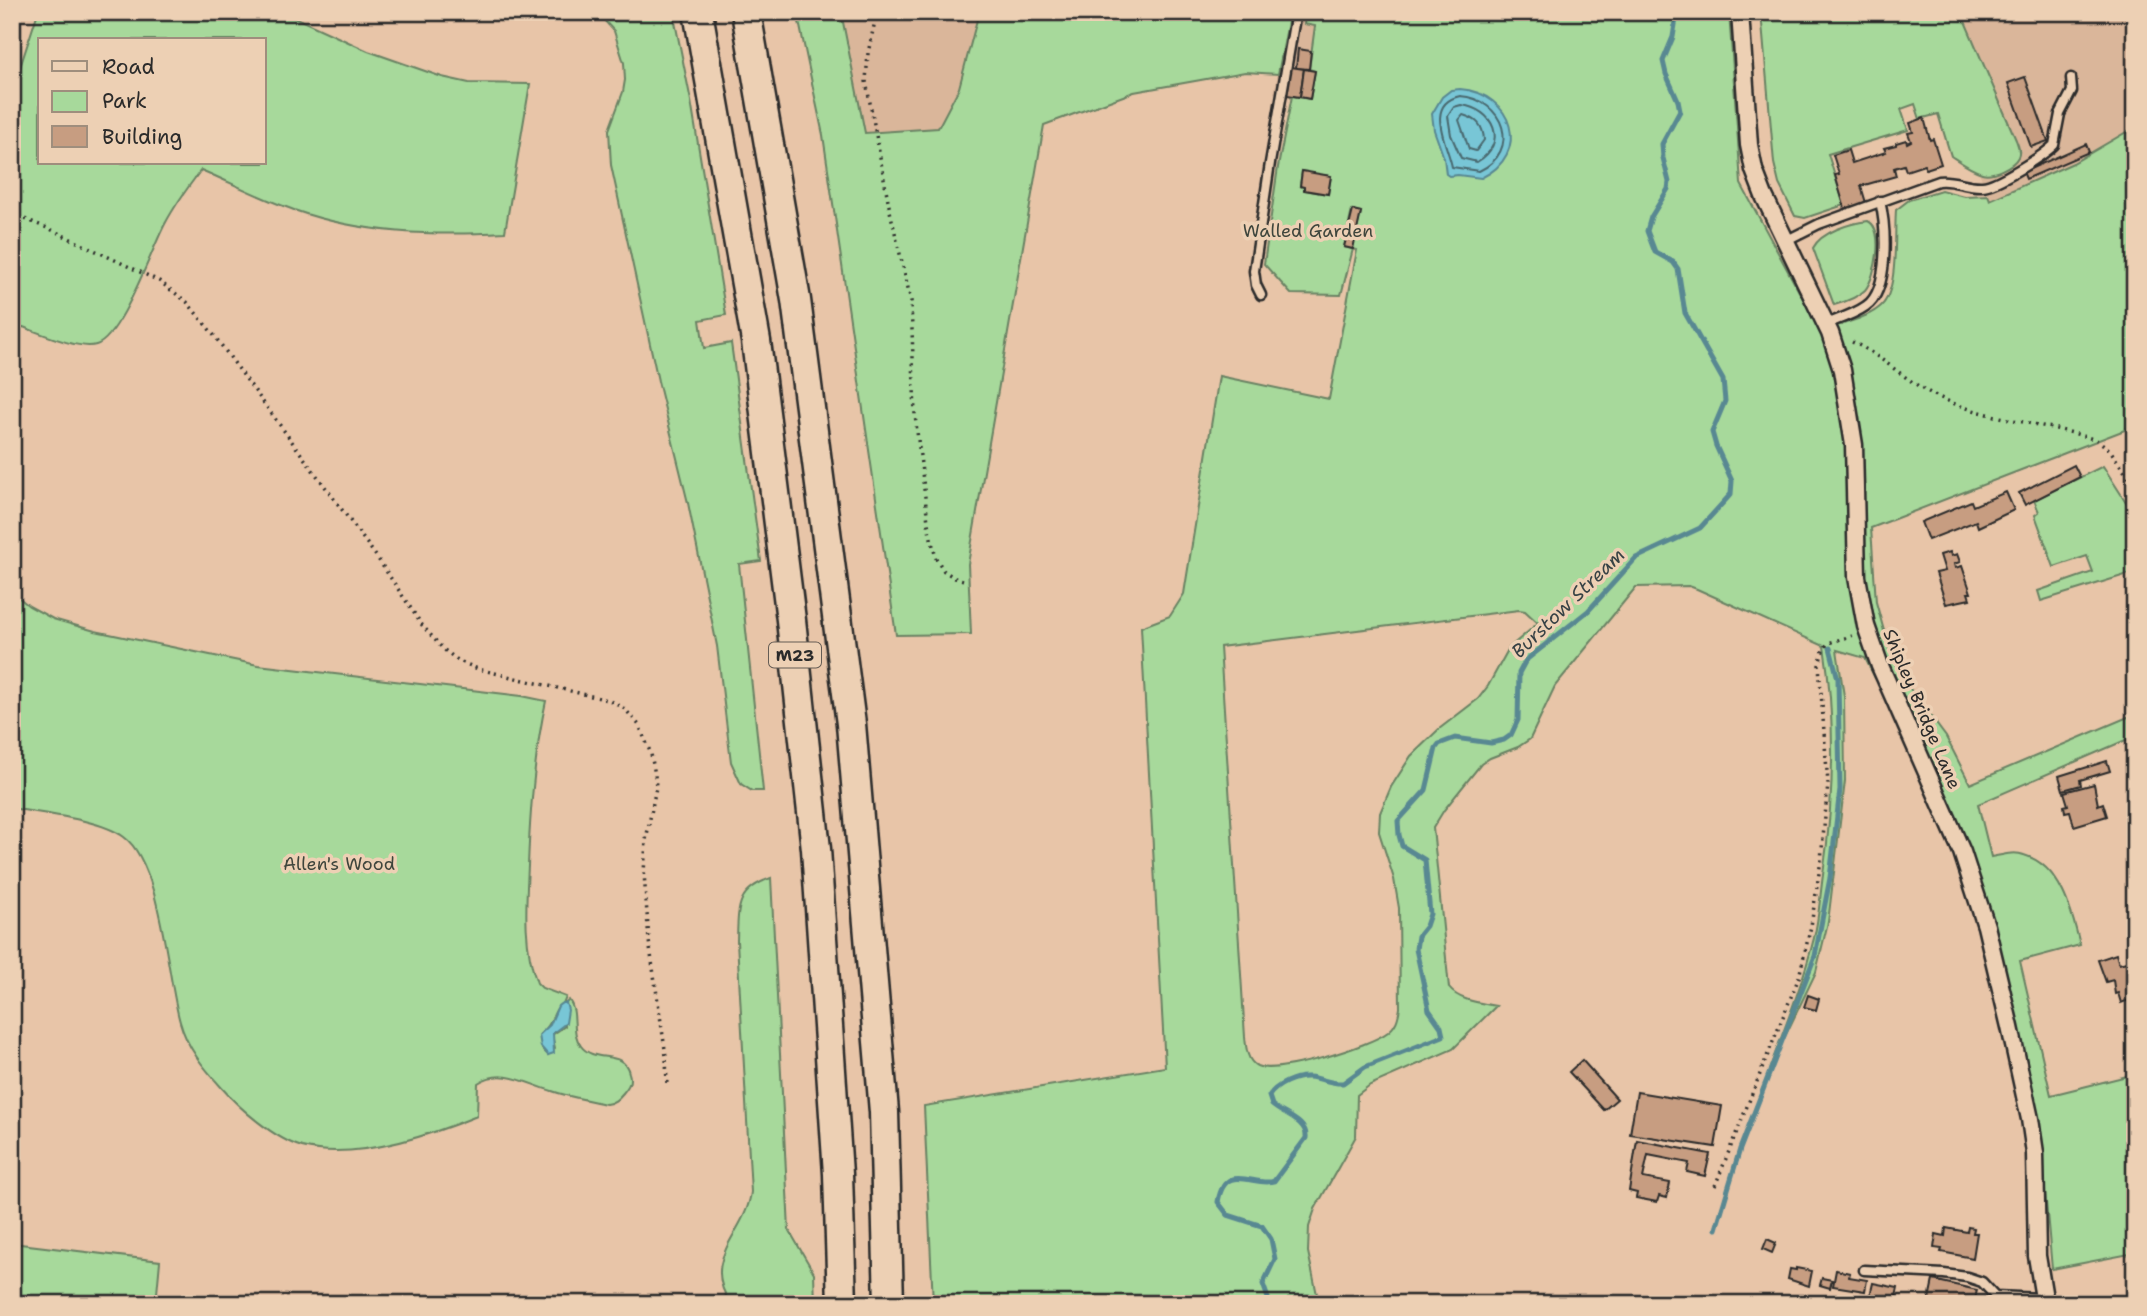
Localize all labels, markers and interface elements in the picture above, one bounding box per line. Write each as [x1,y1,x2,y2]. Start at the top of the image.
legend [38,38,266,164]
text: Road [102,53,155,81]
text: Park [102,87,147,115]
text: Building [102,123,182,151]
park label: Walled Garden [1243,219,1373,243]
water label: Burstow Stream [1506,542,1630,664]
street label: Shipley Bridge Lane [1877,625,1967,793]
road number: M23 [769,642,821,668]
park label: Allen's Wood [283,852,395,876]

